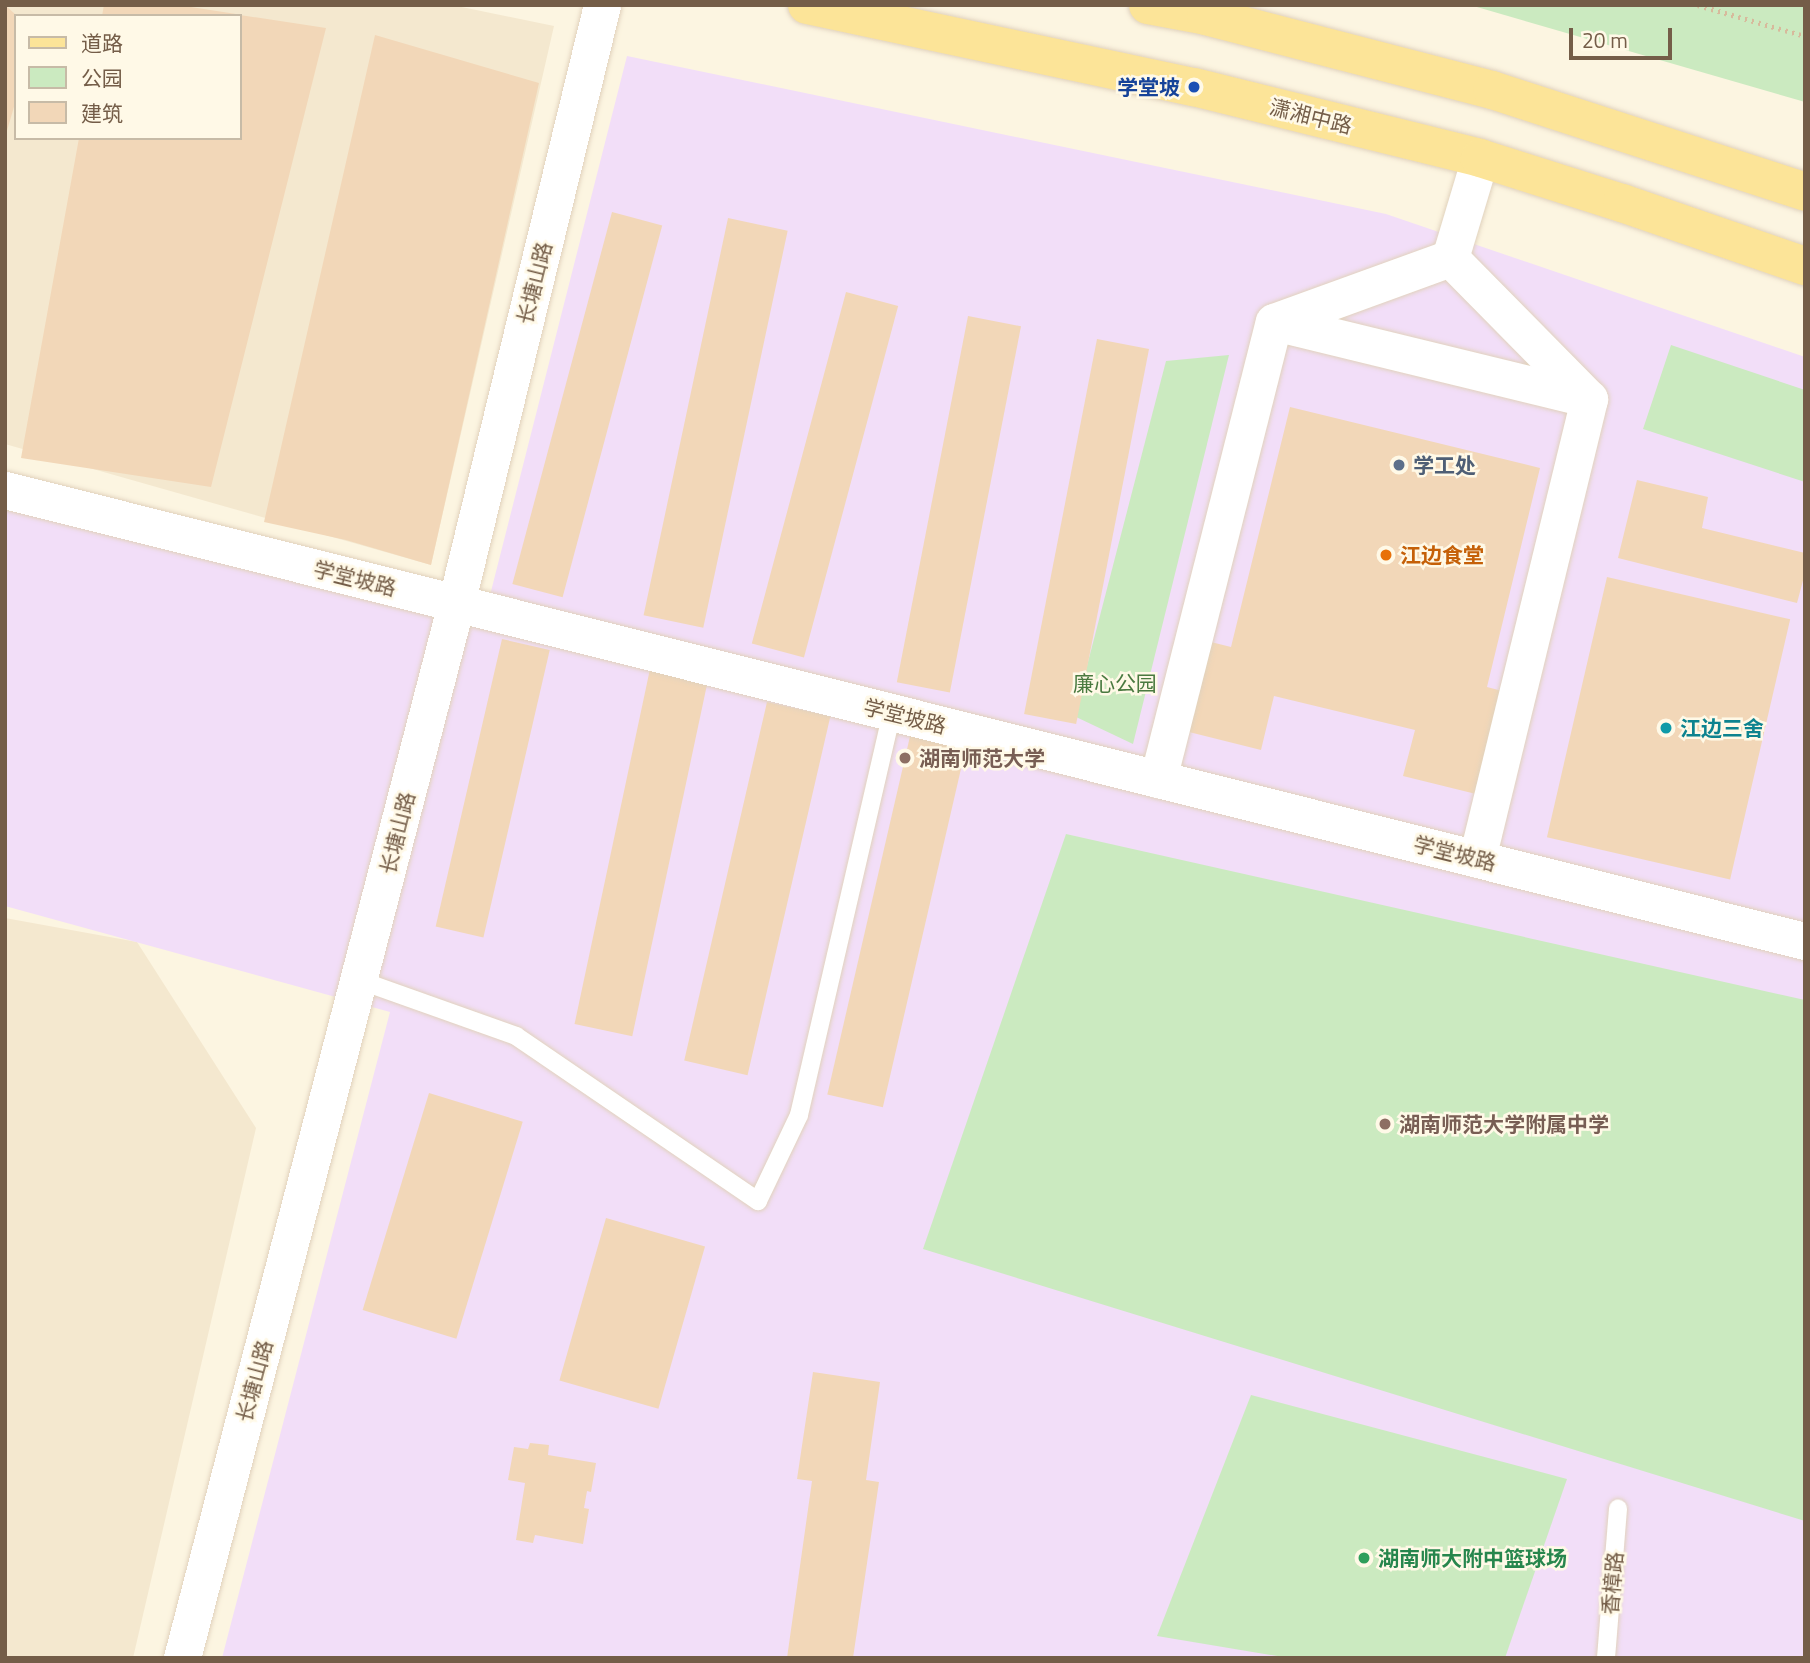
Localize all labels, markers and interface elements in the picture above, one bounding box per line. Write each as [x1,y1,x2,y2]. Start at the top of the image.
legend [14,14,242,140]
scale bar [1572,14,1675,58]
text: 20 m [1582,24,1628,56]
text: 道路 [81,27,123,59]
text: 公园 [81,62,123,94]
place label: 学堂坡 [1117,74,1180,100]
marker: 学堂坡 [1186,79,1202,95]
street label: 潇湘中路 [1267,94,1355,138]
text: 建筑 [81,97,123,129]
street label: 长塘山路 [512,239,556,327]
place label: 学工处 [1413,452,1476,478]
marker: 学工处 [1391,457,1407,473]
place label: 江边食堂 [1400,542,1484,568]
marker: 江边食堂 [1378,547,1394,563]
street label: 学堂坡路 [311,556,399,600]
park label: 廉心公园 [1073,670,1157,696]
street label: 学堂坡路 [861,694,949,738]
place label: 江边三舍 [1680,715,1764,741]
marker: 江边三舍 [1658,720,1674,736]
place label: 湖南师范大学 [919,745,1045,771]
marker: 湖南师范大学 [897,750,913,766]
street label: 长塘山路 [375,789,419,877]
street label: 学堂坡路 [1411,831,1499,875]
place label: 湖南师范大学附属中学 [1399,1111,1609,1137]
marker: 湖南师范大学附属中学 [1377,1116,1393,1132]
street label: 长塘山路 [231,1337,277,1425]
place label: 湖南师大附中篮球场 [1378,1545,1567,1571]
marker: 湖南师大附中篮球场 [1356,1550,1372,1566]
street label: 香樟路 [1597,1551,1627,1615]

